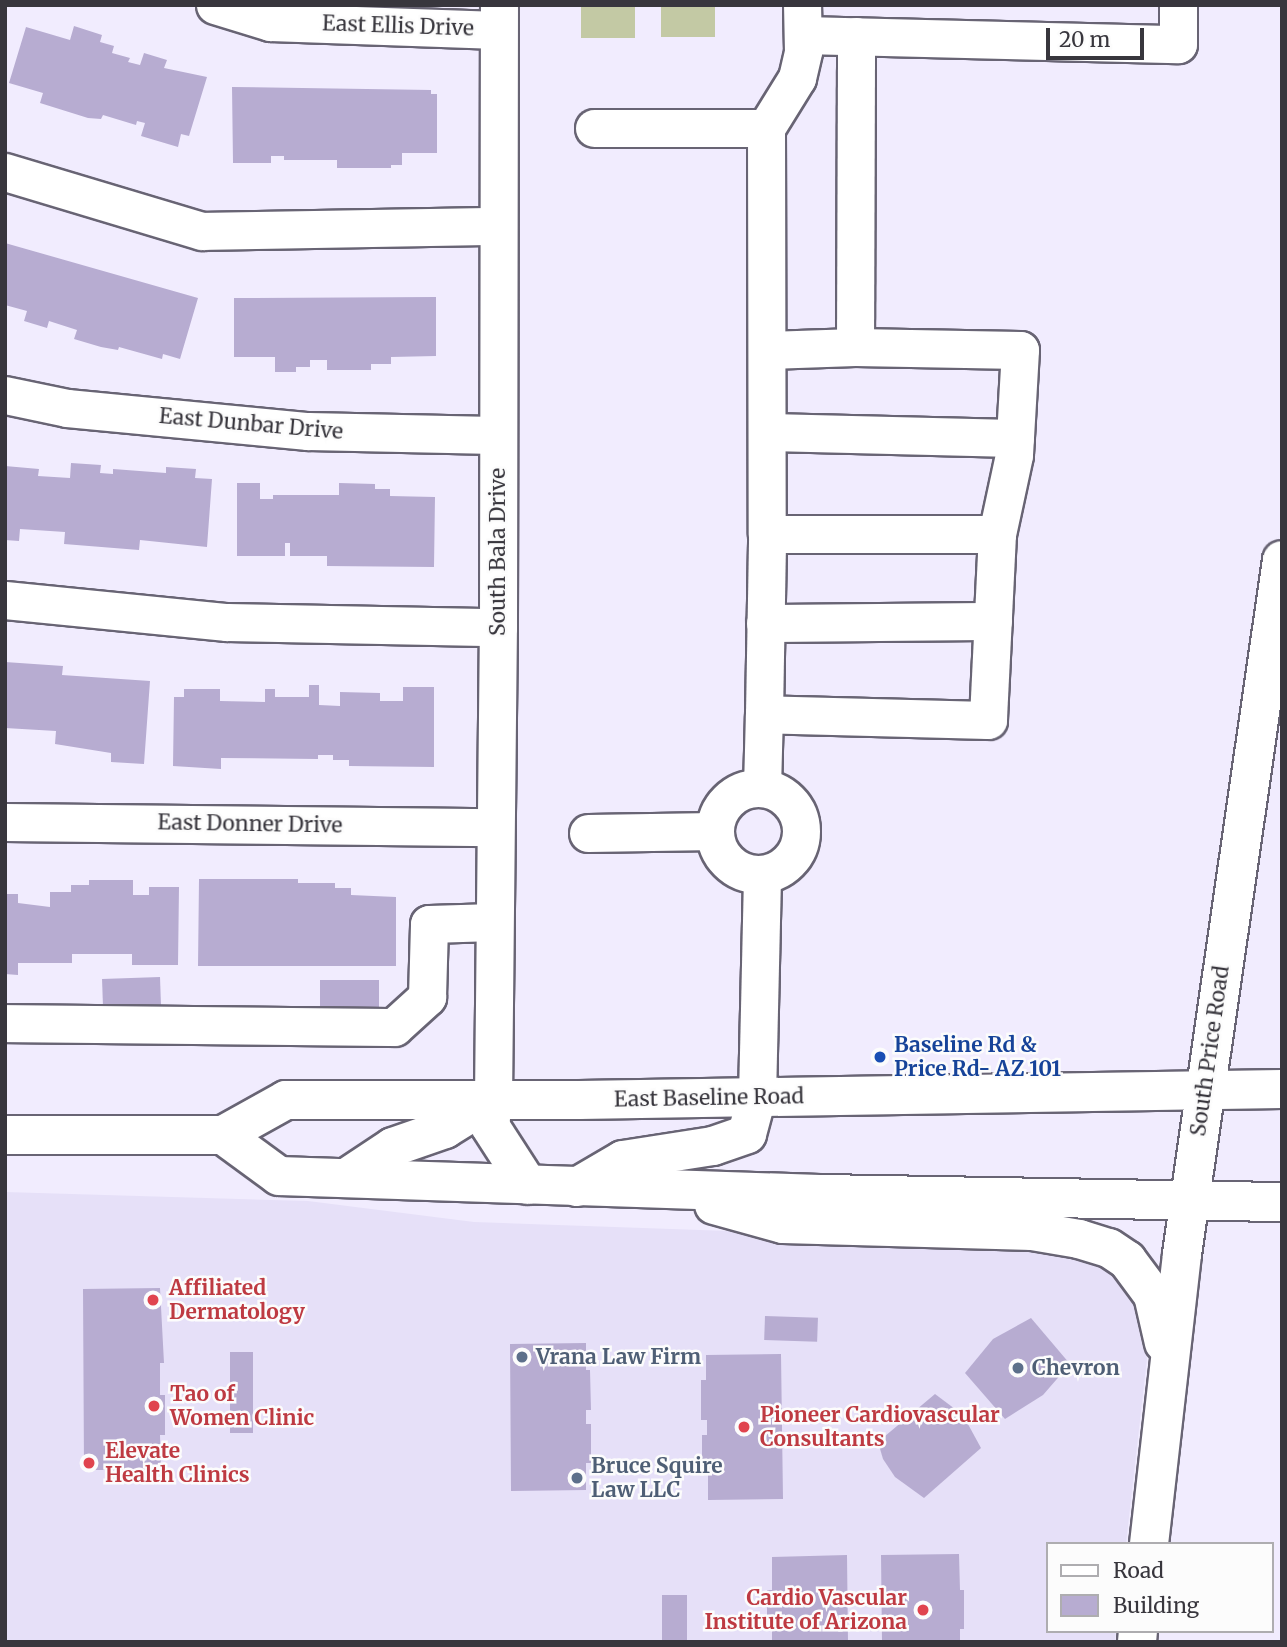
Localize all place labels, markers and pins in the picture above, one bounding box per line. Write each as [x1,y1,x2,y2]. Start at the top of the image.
place label: Baseline Rd & Price Rd- AZ 101 [894,1032,1061,1082]
marker: Baseline Rd & Price Rd- AZ 101 [872,1049,888,1065]
place label: Affiliated Dermatology [169,1275,305,1325]
marker: Affiliated Dermatology [143,1290,163,1310]
place label: Vrana Law Firm [536,1344,701,1370]
marker: Vrana Law Firm [514,1349,530,1365]
place label: Chevron [1032,1355,1120,1381]
marker: Chevron [1010,1360,1026,1376]
place label: Tao of Women Clinic [170,1381,314,1431]
marker: Tao of Women Clinic [144,1396,164,1416]
place label: Pioneer Cardiovascular Consultants [760,1402,1000,1452]
marker: Pioneer Cardiovascular Consultants [734,1417,754,1437]
place label: Elevate Health Clinics [105,1438,250,1488]
marker: Elevate Health Clinics [79,1453,99,1473]
place label: Bruce Squire Law LLC [591,1453,723,1503]
marker: Bruce Squire Law LLC [569,1470,585,1486]
place label: Cardio Vascular Institute of Arizona [705,1585,907,1635]
marker: Cardio Vascular Institute of Arizona [913,1600,933,1620]

